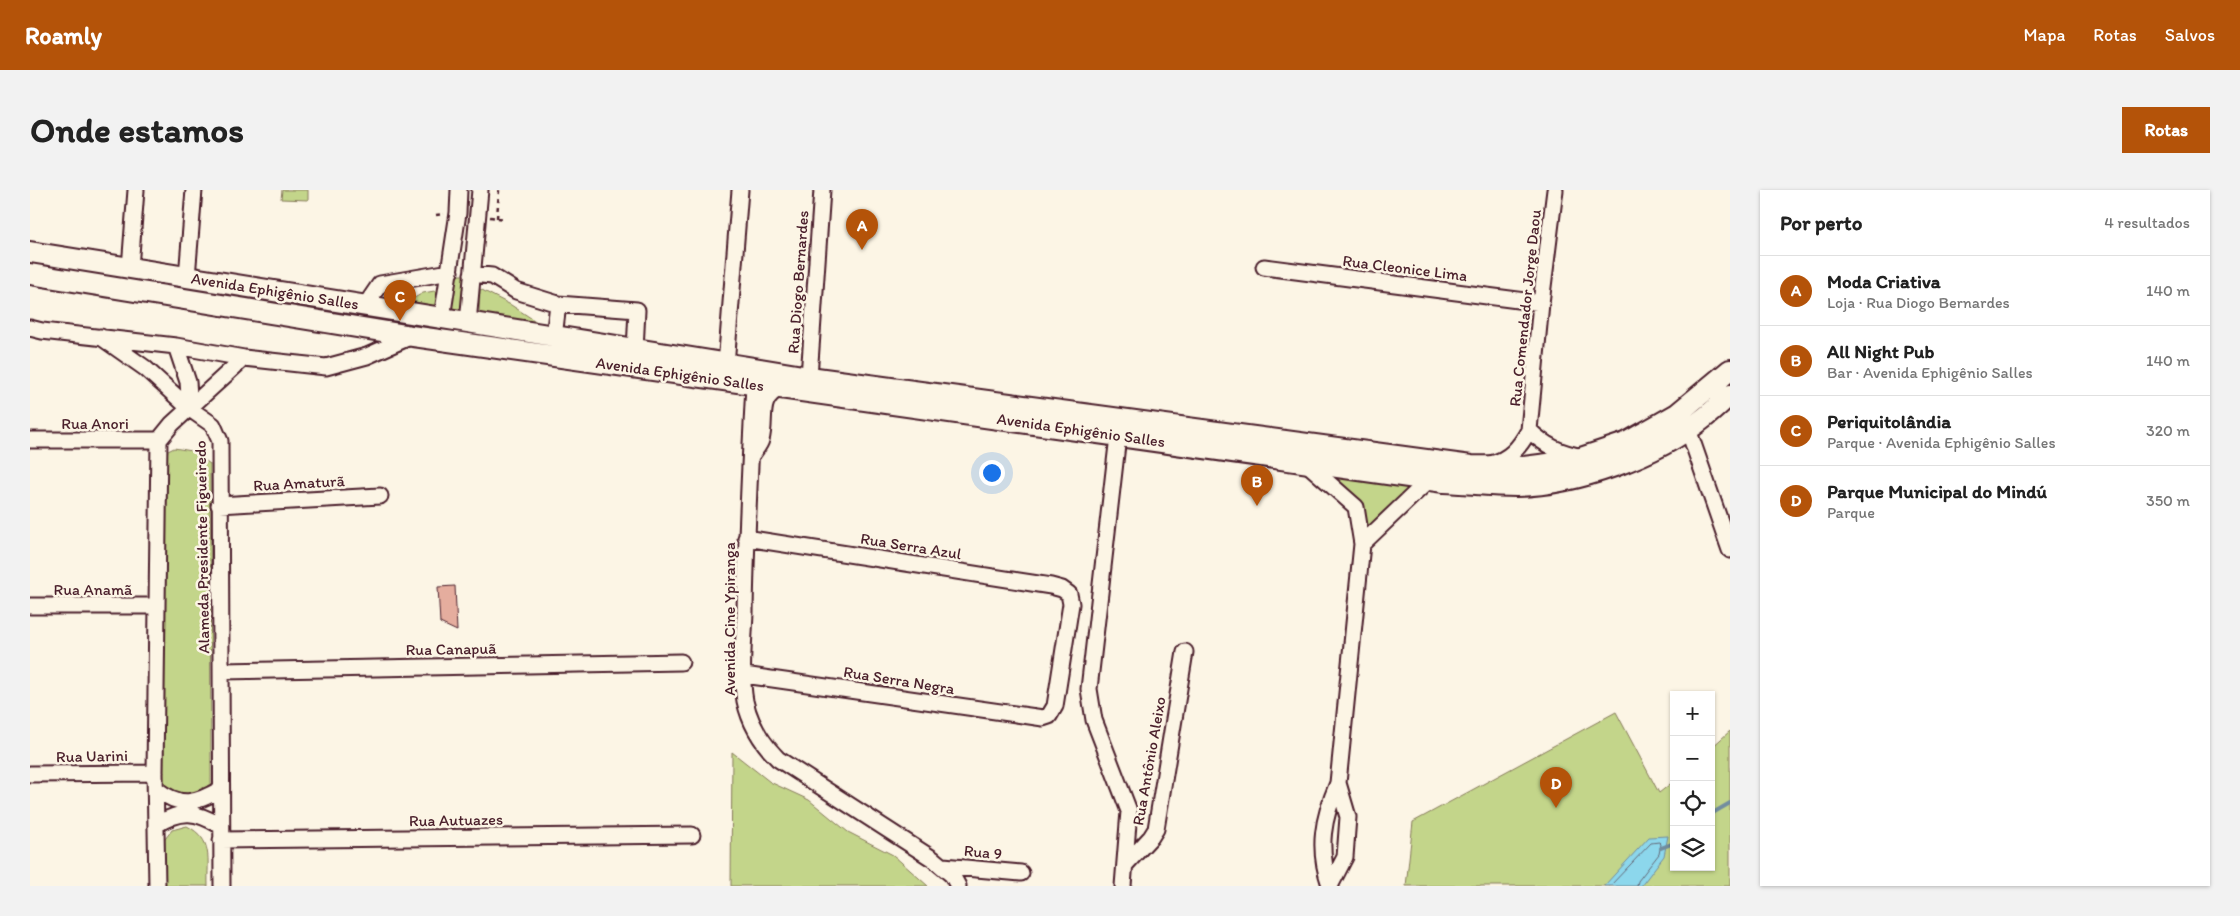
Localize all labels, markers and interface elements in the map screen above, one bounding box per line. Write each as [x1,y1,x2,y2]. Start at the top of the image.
text: Roamly [25,21,102,50]
text: Mapa [2023,24,2065,46]
text: Rotas [2093,24,2137,46]
text: Salvos [2165,24,2215,46]
button: Rotas [2122,107,2210,153]
text: Onde estamos [30,109,244,151]
street label: Rua Comendador Jorge Daou [1505,208,1545,407]
pin: A [846,209,878,250]
street label: Rua Diogo Bernardes [784,210,812,354]
text: Por perto [1780,210,1862,235]
text: 4 resultados [2104,213,2190,232]
street label: Rua Cleonice Lima [1341,251,1469,285]
street label: Avenida Ephigênio Salles [190,268,360,314]
text: Moda Criativa [1827,270,1941,293]
pin: C [384,280,416,321]
text: A [1791,281,1801,300]
text: 140 m [2146,281,2190,300]
text: Loja · Rua Diogo Bernardes [1827,293,2010,312]
text: All Night Pub [1827,340,1934,363]
text: B [1791,351,1801,370]
text: 140 m [2146,351,2190,370]
street label: Avenida Ephigênio Salles [595,353,765,395]
text: Bar · Avenida Ephigênio Salles [1827,363,2033,382]
street label: Avenida Ephigênio Salles [996,409,1166,451]
text: Periquitolândia [1827,410,1951,433]
street label: Rua Anori [61,414,129,433]
text: C [1791,421,1801,440]
text: 320 m [2146,421,2190,440]
text: Parque · Avenida Ephigênio Salles [1827,433,2056,452]
street label: Alameda Presidente Figueiredo [191,440,213,654]
your location [979,460,1005,486]
pin: B [1241,465,1273,506]
street label: Rua Amaturã [253,471,346,495]
text: Parque Municipal do Mindú [1827,480,2047,503]
text: D [1791,491,1801,510]
text: 350 m [2146,491,2190,510]
text: Parque [1827,503,1875,522]
street label: Rua Serra Azul [859,529,963,563]
street label: Avenida Cine Ypiranga [720,542,739,696]
street label: Rua Anamã [54,580,133,599]
street label: Rua Canapuã [405,639,497,659]
street label: Rua Serra Negra [842,662,957,698]
map controls [1670,691,1715,871]
button: + [1670,691,1715,736]
street label: Rua Antônio Aleixo [1128,695,1170,827]
button: − [1670,736,1715,781]
street label: Rua Uarini [56,746,128,766]
pin: D [1540,767,1572,808]
button: locate [1670,781,1715,826]
street label: Rua Autuazes [409,810,503,830]
button: layers [1670,826,1715,871]
street label: Rua 9 [963,841,1003,863]

